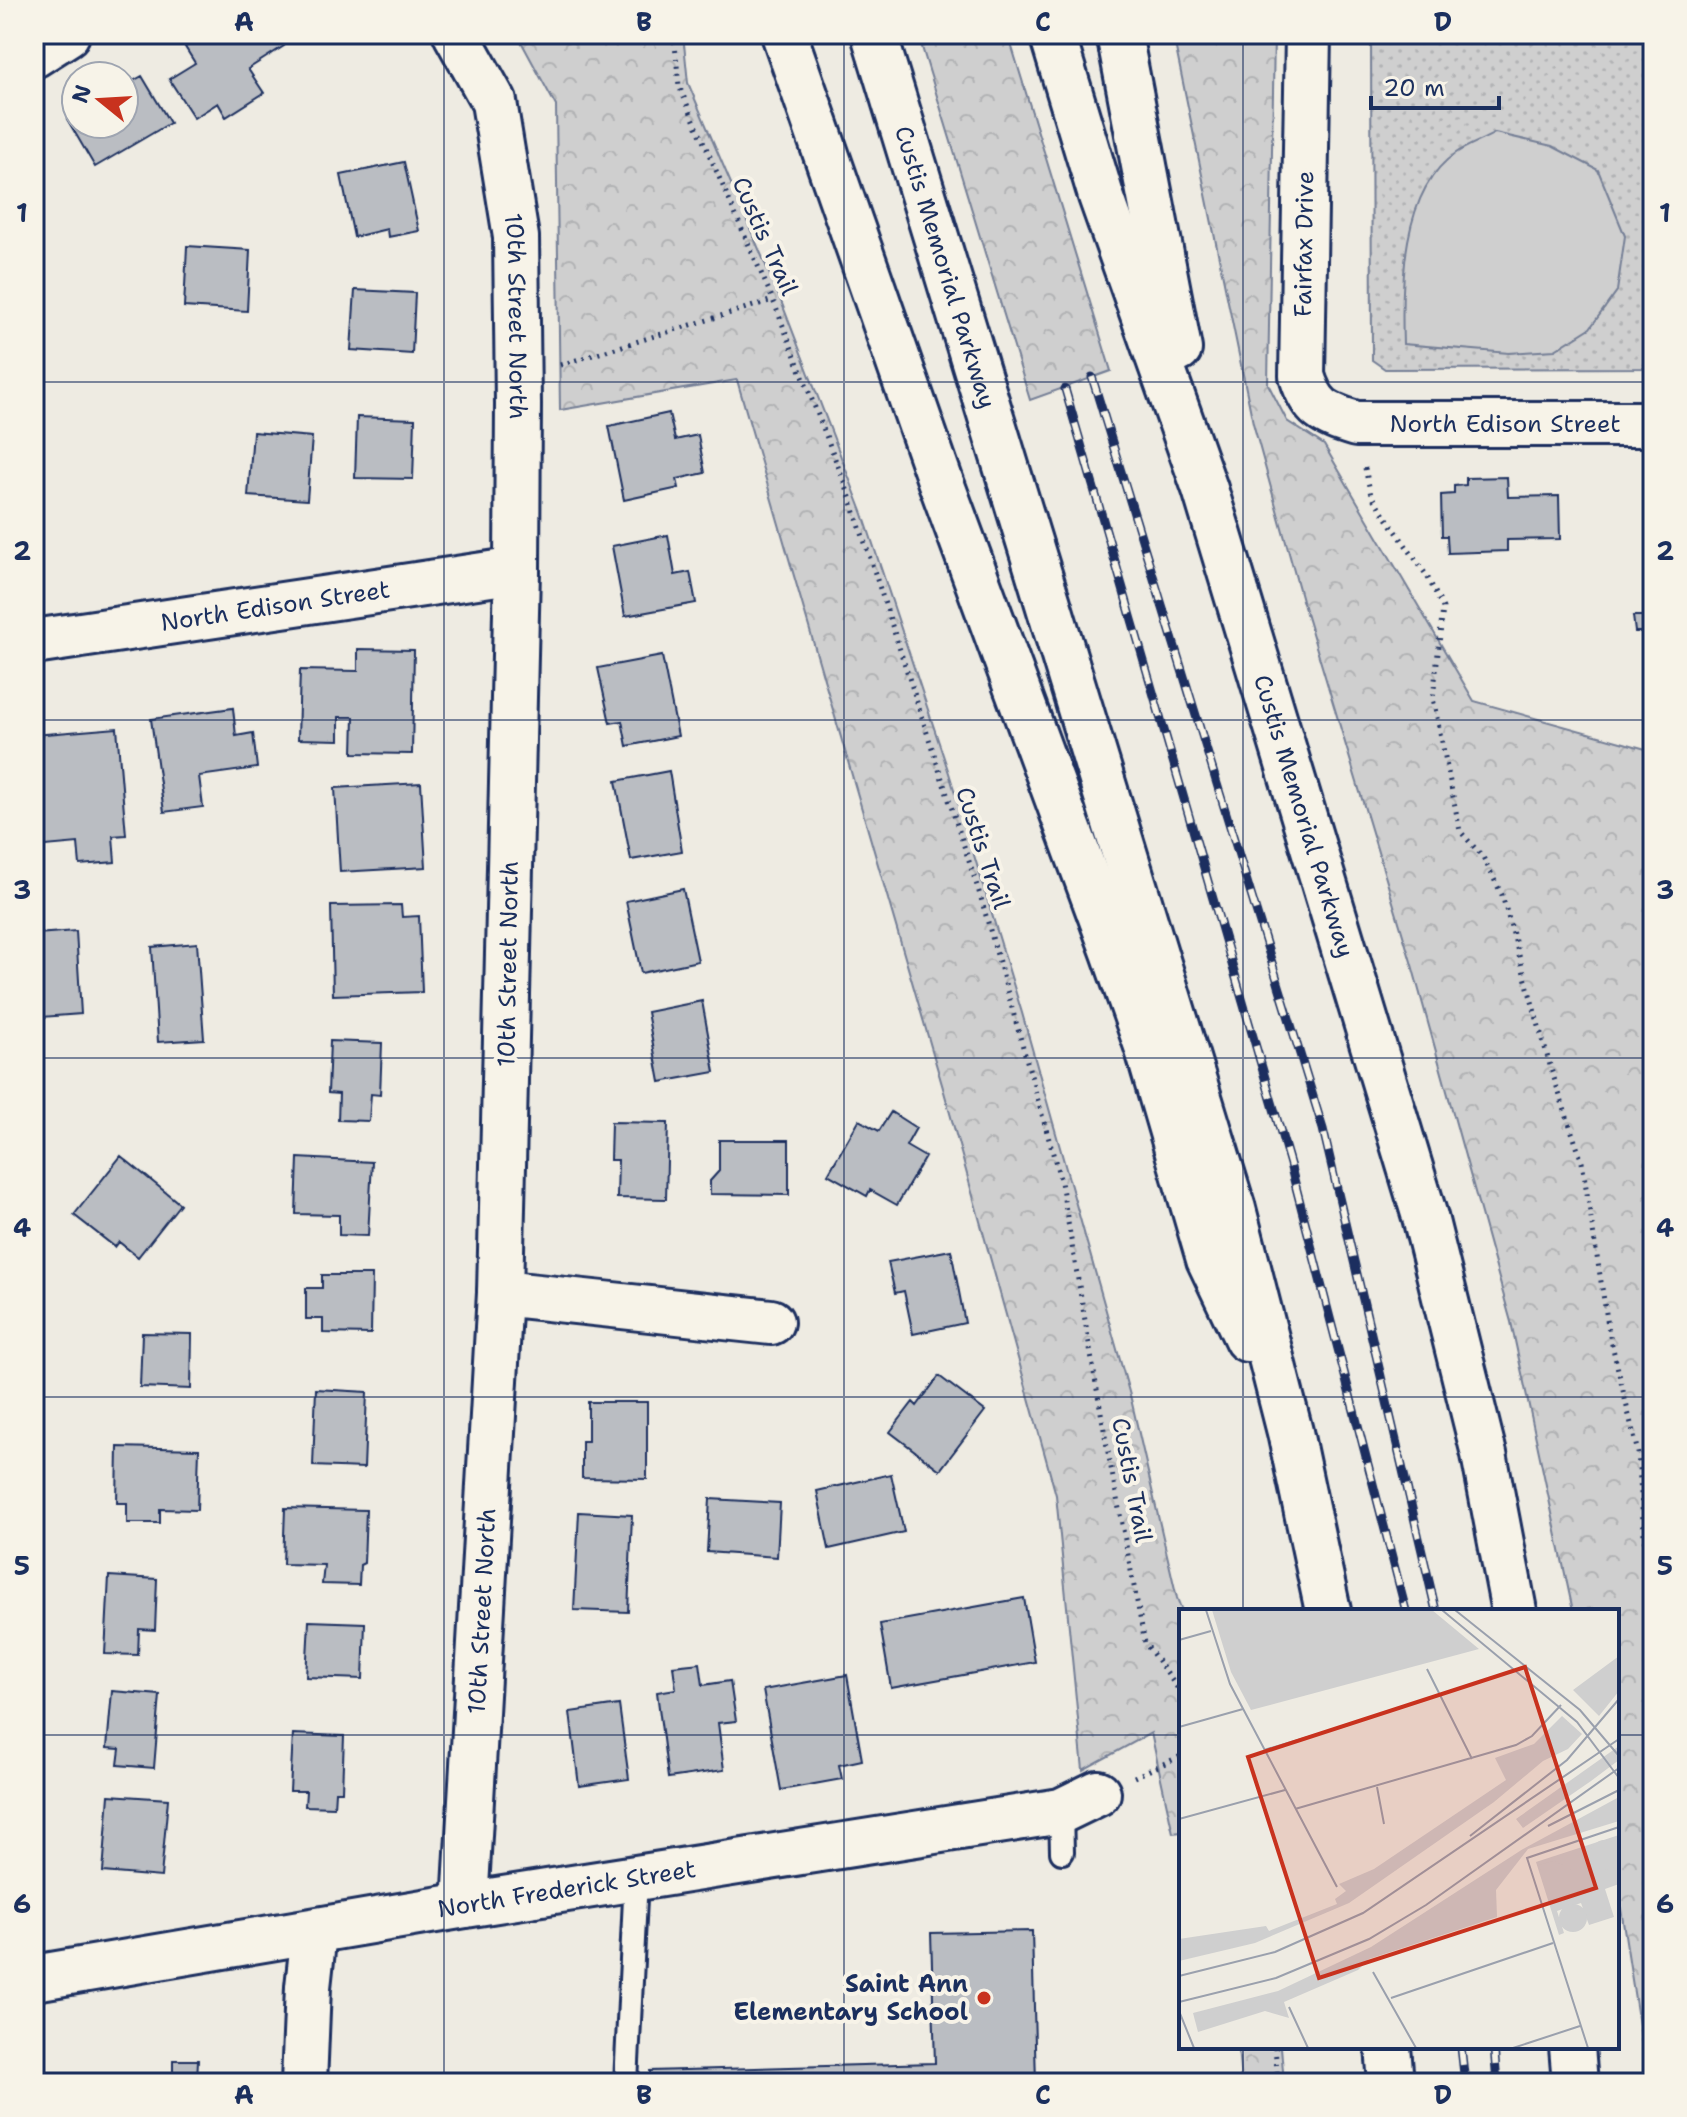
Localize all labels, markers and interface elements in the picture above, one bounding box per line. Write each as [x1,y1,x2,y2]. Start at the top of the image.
text: A [234,4,254,39]
text: B [636,4,652,39]
text: C [1035,4,1051,39]
text: D [1434,4,1452,39]
north arrow [60,60,140,140]
scale bar [1371,60,1499,110]
text: 20 m [1383,72,1445,104]
text: N [65,81,98,107]
street label: Custis Memorial Parkway [887,122,1004,413]
street label: Fairfax Drive [1287,171,1321,317]
street label: Custis Trail [725,172,806,301]
text: 1 [16,195,28,230]
text: 1 [1659,195,1671,230]
street label: 10th Street North [496,211,534,420]
street label: North Edison Street [1389,408,1621,440]
text: 2 [13,533,31,568]
text: 2 [1656,533,1674,568]
street label: North Edison Street [159,573,392,639]
street label: Custis Memorial Parkway [1246,671,1362,962]
street label: Custis Trail [948,783,1018,914]
street label: 10th Street North [490,861,526,1067]
text: 3 [13,872,31,907]
text: 3 [1656,872,1674,907]
text: 4 [13,1210,31,1245]
text: 4 [1656,1210,1674,1245]
street label: Custis Trail [1104,1415,1160,1546]
street label: 10th Street North [461,1507,503,1715]
text: 5 [14,1548,30,1583]
text: 5 [1657,1548,1673,1583]
inset map [1179,1609,1619,2049]
street label: North Frederick Street [435,1853,698,1925]
text: 6 [13,1886,31,1921]
text: 6 [1656,1886,1674,1921]
place label: Saint Ann Elementary School [733,1968,968,2028]
marker: Saint Ann Elementary School [975,1989,993,2007]
text: A [234,2077,254,2112]
text: B [636,2077,652,2112]
text: C [1035,2077,1051,2112]
text: D [1434,2077,1452,2112]

